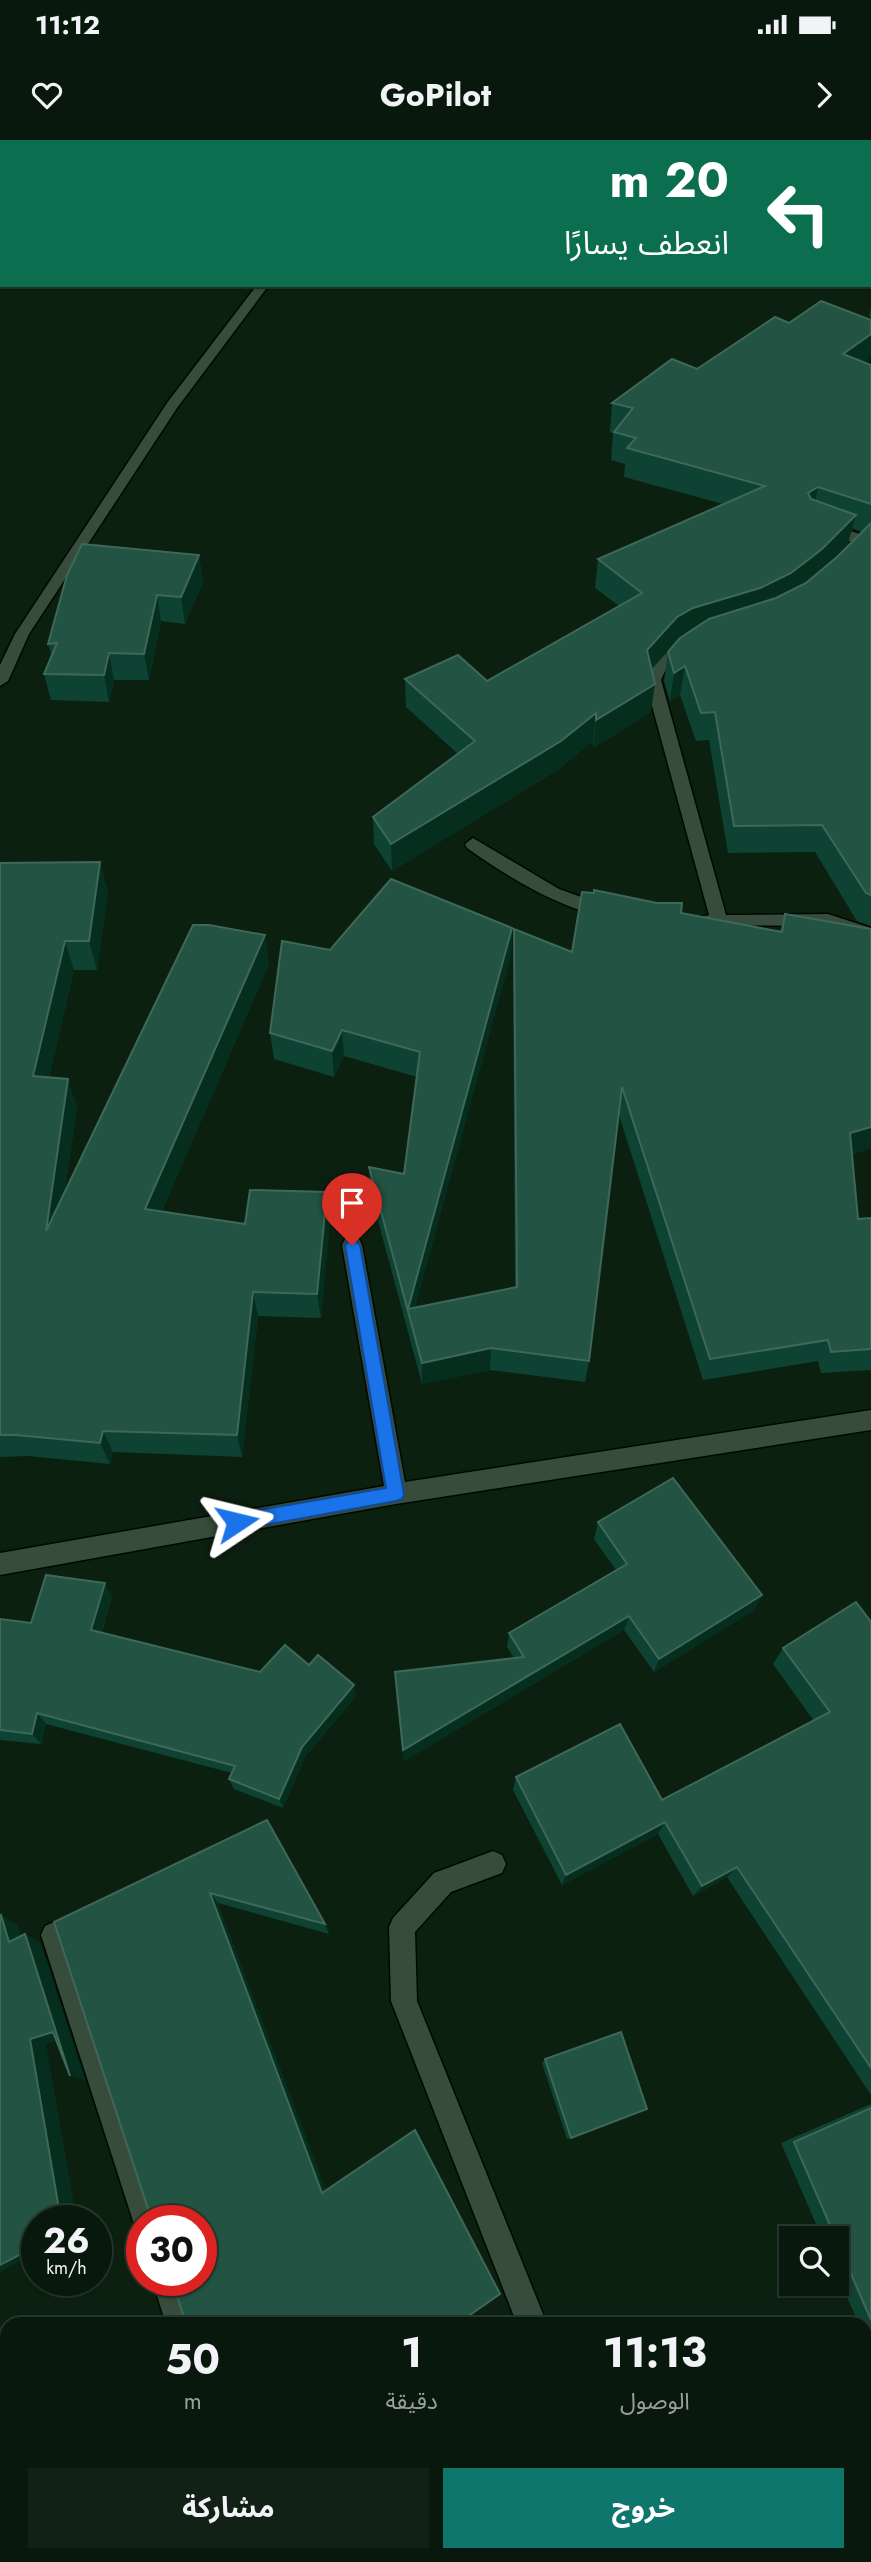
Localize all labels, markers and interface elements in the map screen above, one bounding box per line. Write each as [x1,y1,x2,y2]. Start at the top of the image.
text: 11:12 [35,6,100,44]
text: GoPilot [380,72,491,118]
icon: heart [28,76,66,114]
icon: forward [805,76,843,114]
text: 20 m [610,145,729,215]
icon: left [753,168,844,259]
text: انعطف يسارًا [564,220,729,266]
pin [322,1173,382,1245]
icon: arrive [333,1184,371,1222]
position arrow [200,1485,274,1559]
speed limit sign: 30 [126,2205,217,2296]
text: 26 [43,2216,90,2266]
map controls [779,2226,849,2296]
button: search [779,2226,849,2296]
text: km/h [46,2255,87,2281]
text: 1 [401,2322,422,2383]
text: 11:13 [603,2322,707,2383]
text: 50 [165,2329,220,2390]
text: m [184,2384,202,2418]
text: دقيقة [385,2384,438,2418]
text: الوصول [620,2384,690,2418]
button: مشاركة [28,2468,429,2548]
button: خروج [443,2468,844,2548]

